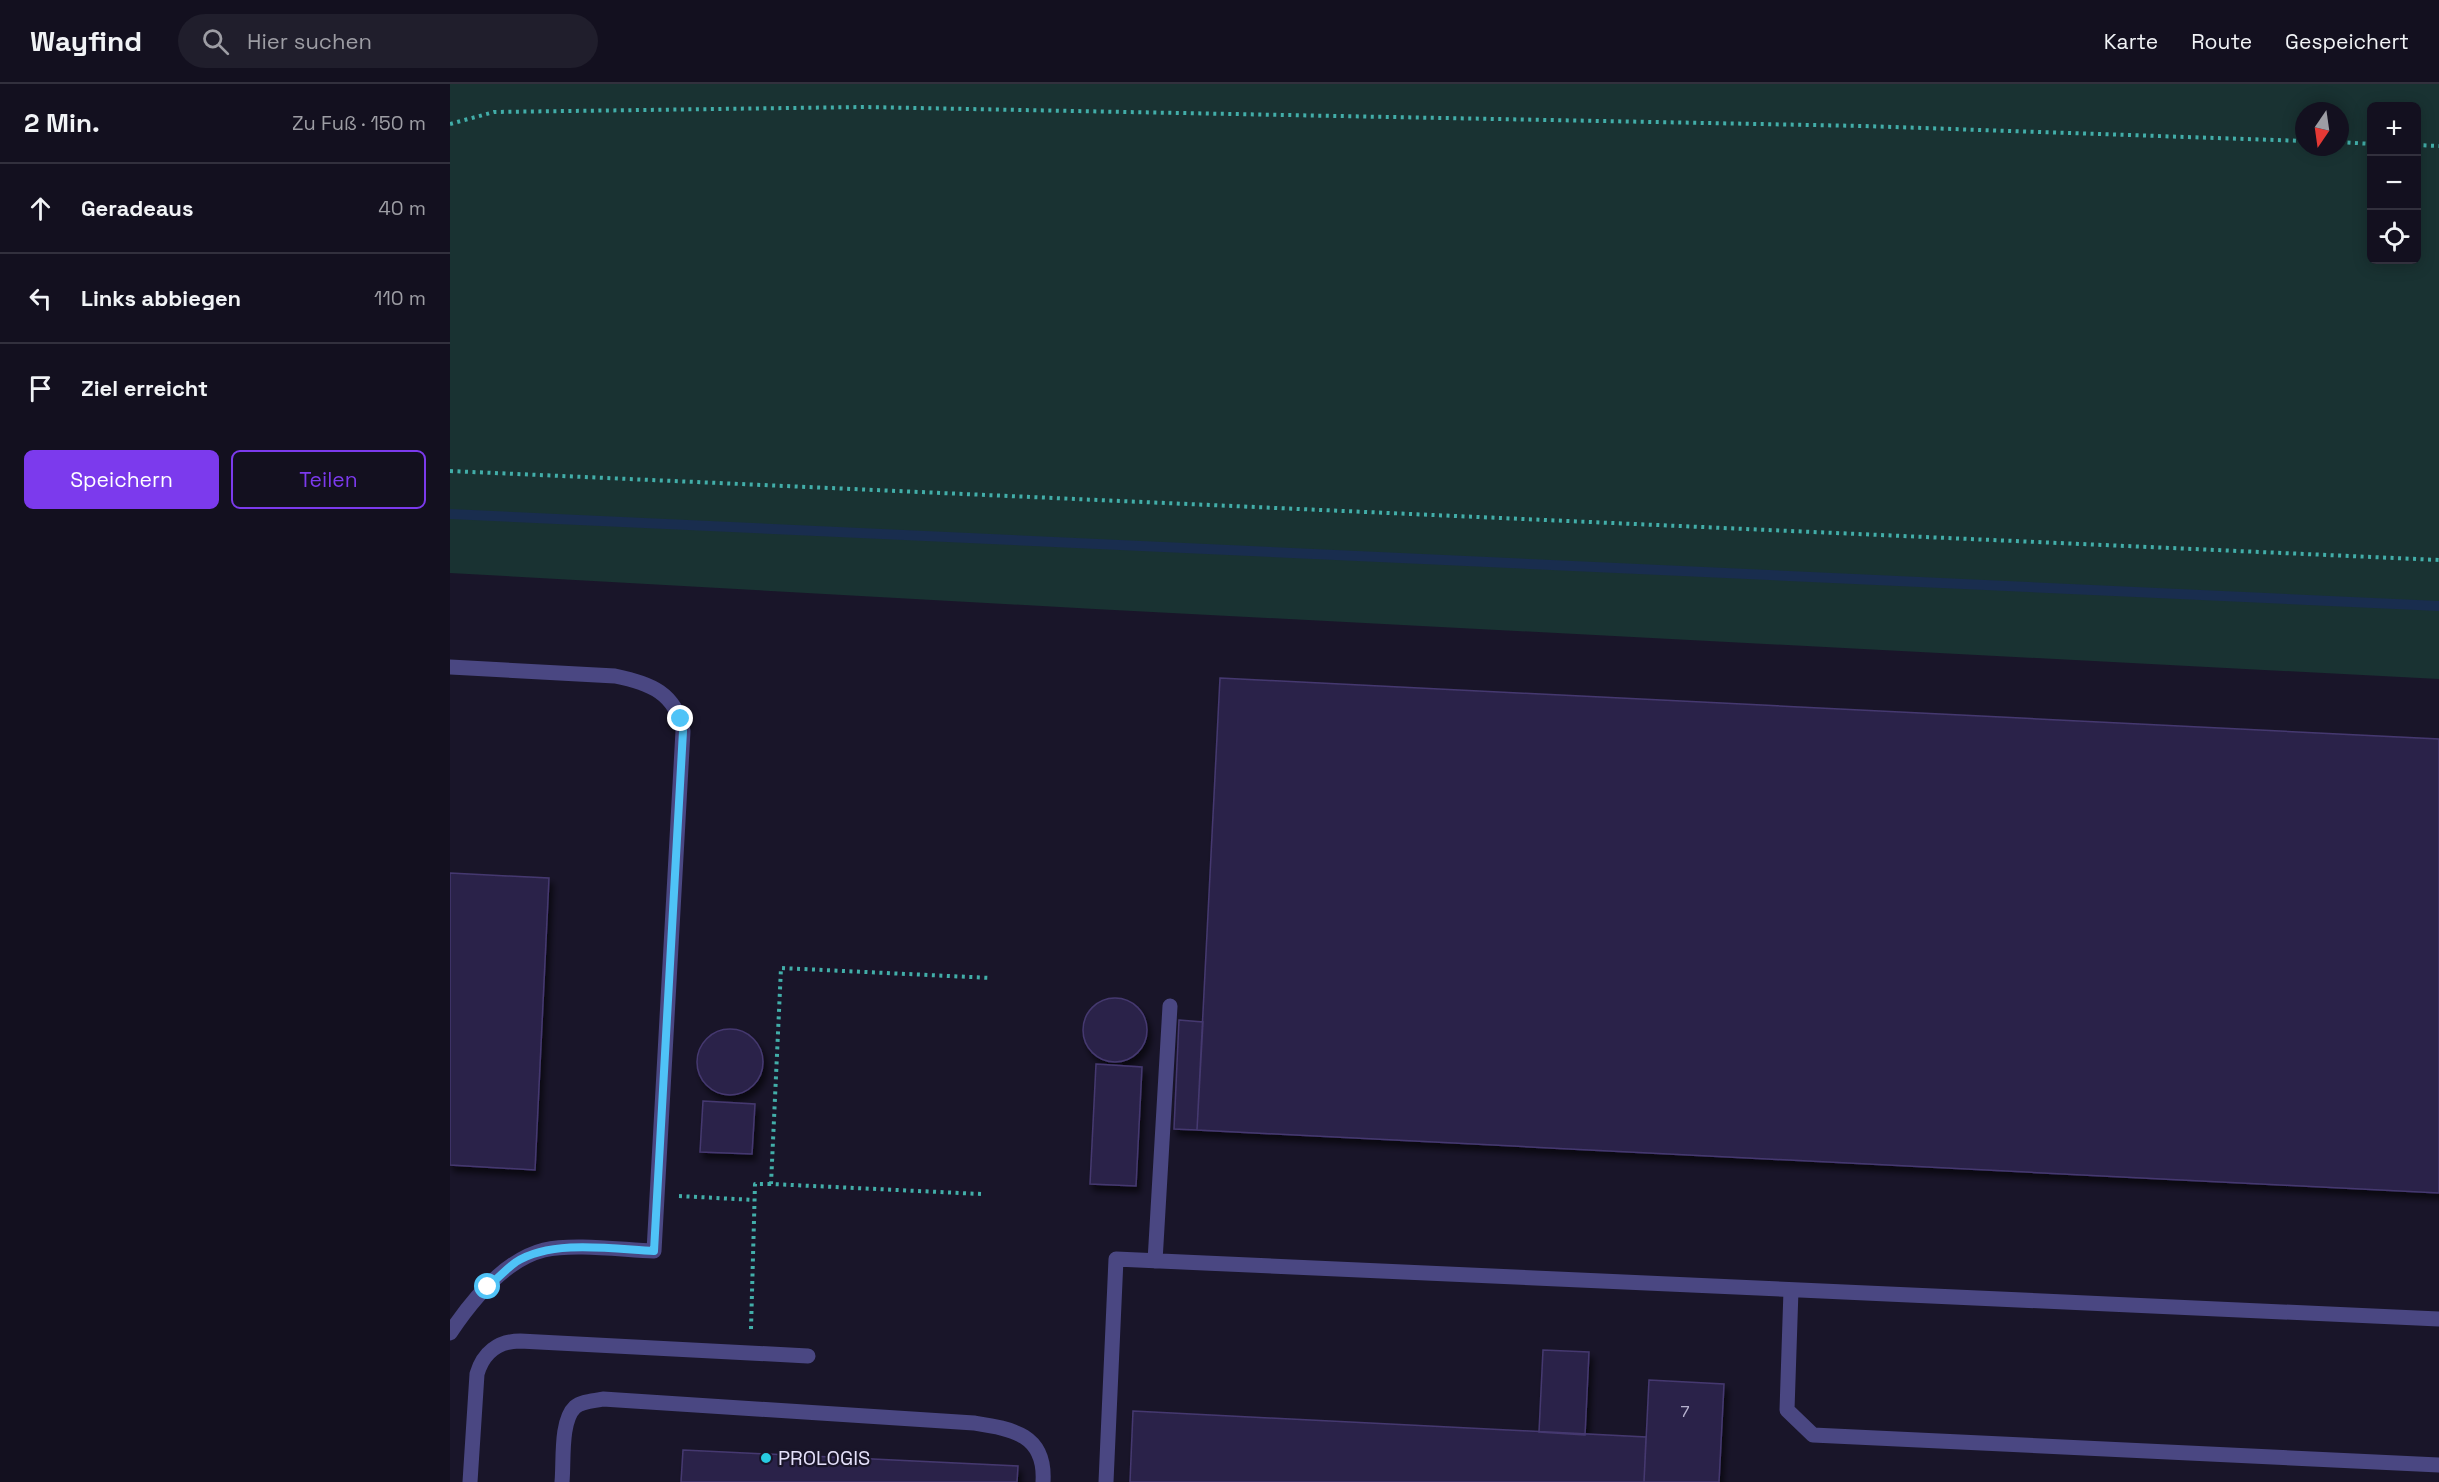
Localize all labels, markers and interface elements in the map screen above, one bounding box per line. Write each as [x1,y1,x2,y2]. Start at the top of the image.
search box [178,14,598,68]
text: Wayfind [30,23,142,59]
icon: search [199,25,232,58]
text: Hier suchen [247,27,372,55]
text: Karte [2104,28,2158,55]
text: Route [2191,28,2252,55]
text: Gespeichert [2285,28,2409,55]
north arrow [2295,102,2349,156]
map controls [2367,102,2421,264]
button: + [2367,102,2421,156]
text: 2 Min. [24,106,100,140]
text: Zu Fuß · 150 m [292,110,426,136]
button: − [2367,156,2421,210]
icon: ahead [24,192,57,225]
text: Geradeaus [81,194,193,222]
text: 40 m [378,195,426,221]
button: locate [2367,210,2421,264]
icon: left [24,282,57,315]
text: Links abbiegen [81,284,241,312]
text: 110 m [374,285,426,311]
icon: arrive [24,372,57,405]
text: Ziel erreicht [81,374,208,402]
button: Speichern [24,450,219,509]
button: Teilen [231,450,426,509]
route end [667,705,693,731]
route start [474,1273,500,1299]
house number: 7 [1680,1401,1690,1422]
place label: PROLOGIS [778,1445,870,1471]
marker: PROLOGIS [759,1451,773,1465]

